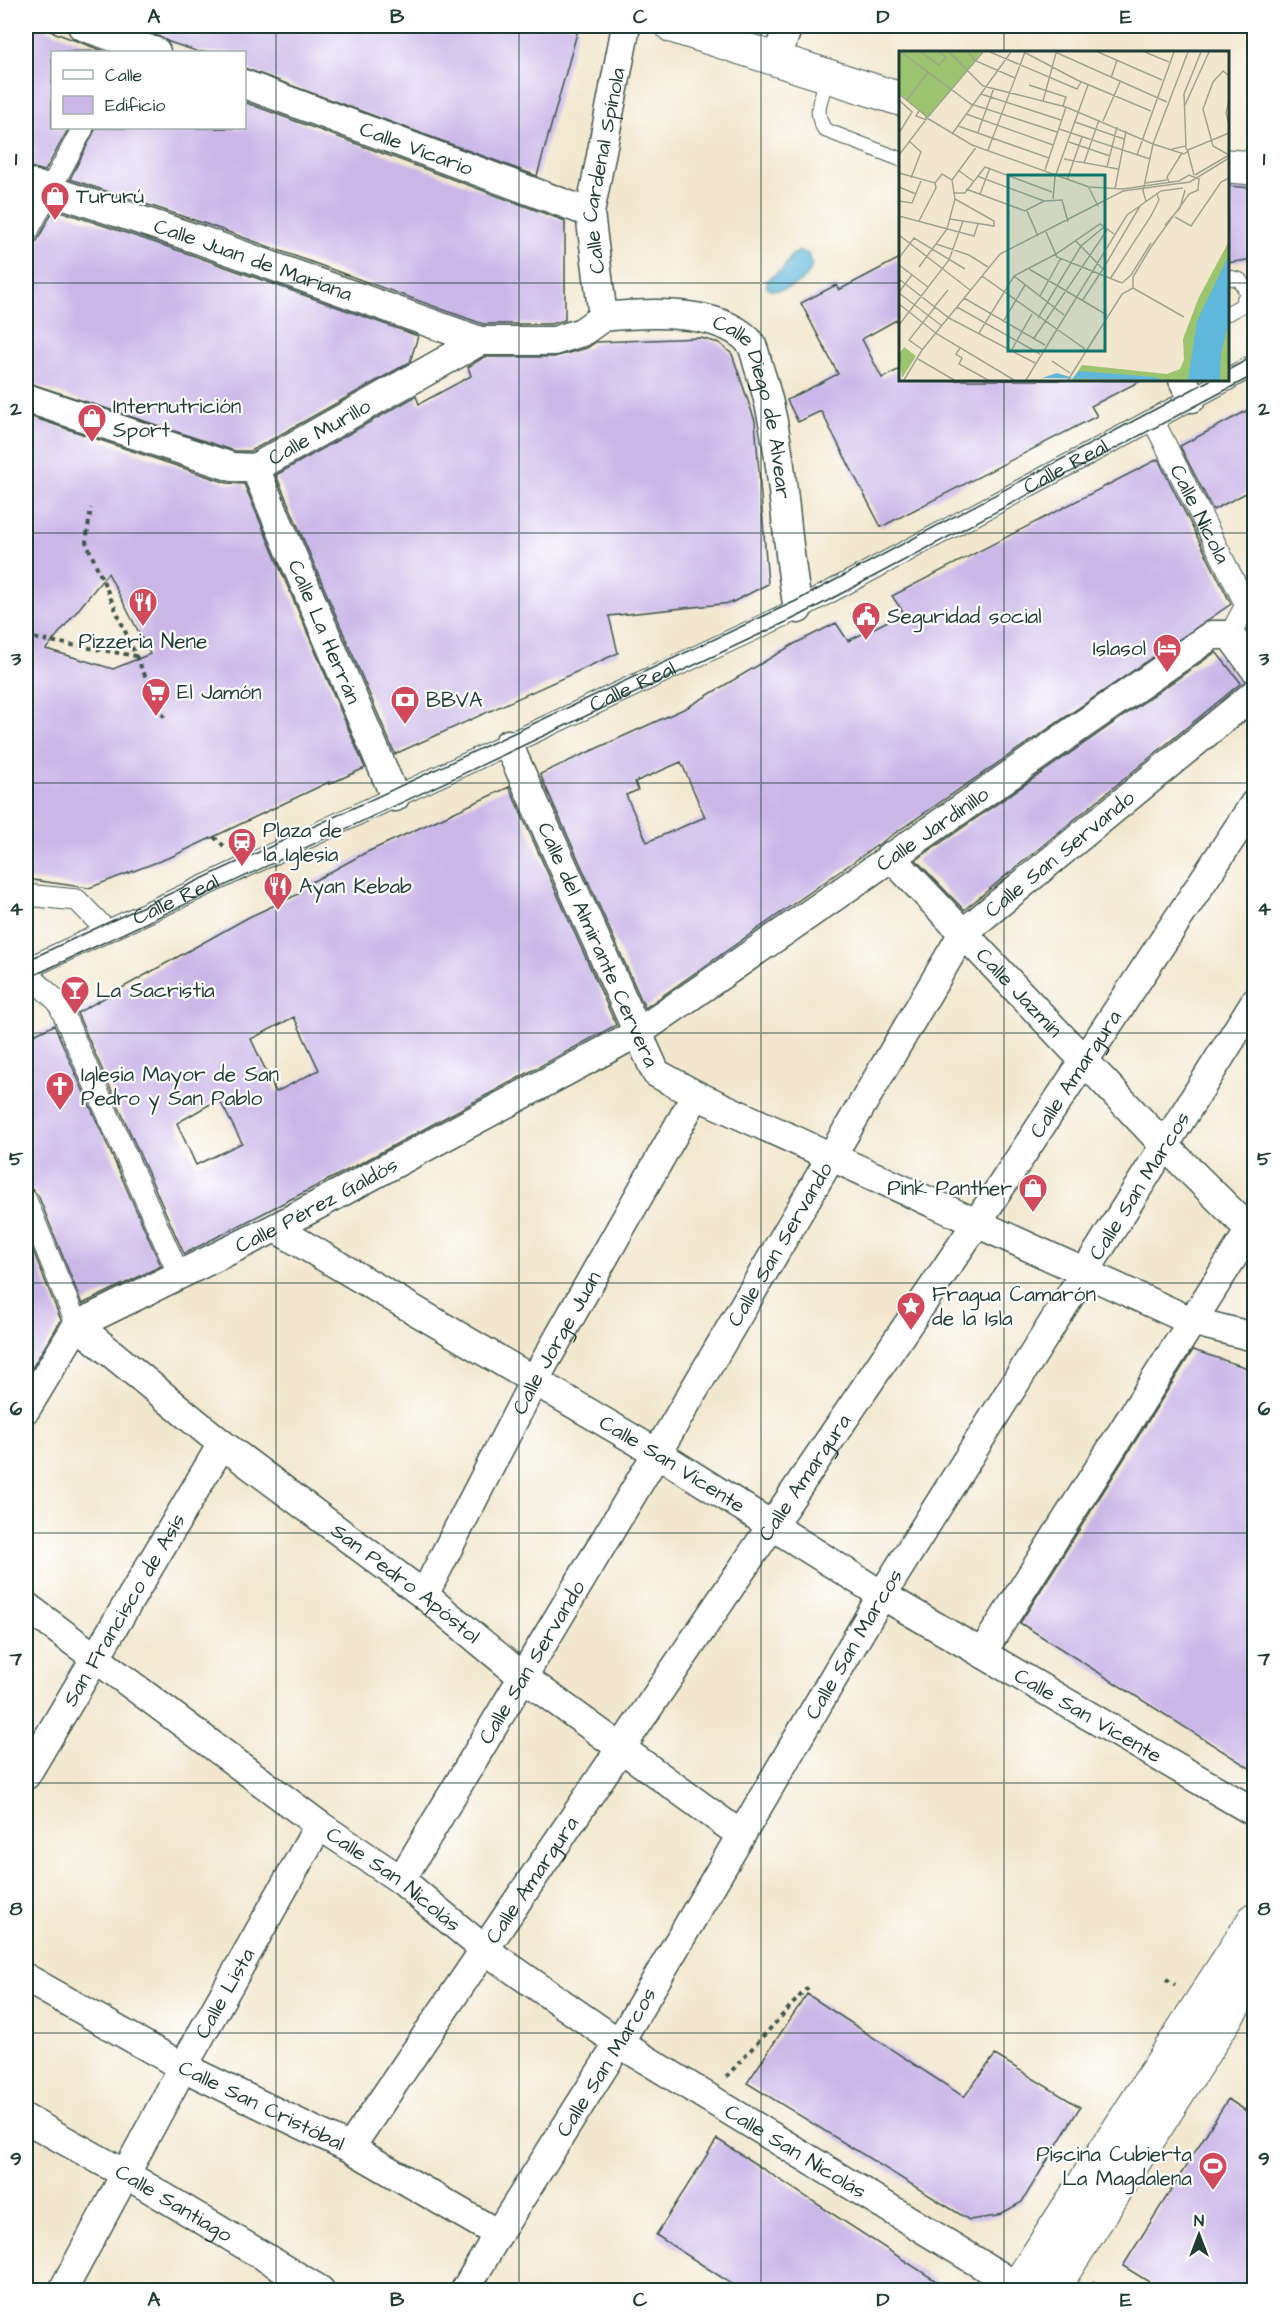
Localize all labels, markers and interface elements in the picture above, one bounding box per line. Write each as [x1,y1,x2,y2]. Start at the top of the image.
text: A [148,3,161,31]
text: B [390,3,405,31]
text: C [633,3,648,31]
text: D [877,3,890,31]
text: E [1120,3,1132,31]
legend [51,51,246,129]
inset map [899,51,1229,381]
text: Calle [105,63,143,88]
street label: Calle Cardenal Spínola [575,65,632,276]
text: Edificio [105,93,165,118]
street label: Calle Vicario [356,114,477,183]
text: 1 [15,145,18,173]
text: 1 [1263,145,1266,173]
shop icon: Tururú [39,180,71,222]
place label: Tururú [76,182,145,211]
street label: Calle Juan de Mariana [150,211,357,308]
street label: Calle Diego de Alvear [709,307,798,501]
street label: Calle Murillo [263,391,376,472]
place label: Internutrición Sport [113,392,241,446]
text: 2 [9,395,22,423]
text: 2 [1257,395,1270,423]
shop icon: Internutrición Sport [76,402,108,444]
street label: Calle Real [1018,432,1113,501]
street label: Calle Nicola [1163,459,1237,569]
street label: Calle La Herrán [281,555,368,708]
restaurant icon: Pizzeria Nene [127,586,159,628]
public building icon: Seguridad social [850,600,882,642]
place label: Seguridad social [887,602,1042,633]
place label: Pizzeria Nene [79,627,207,656]
hotel icon: Islasol [1151,632,1183,674]
place label: Islasol [1093,634,1146,663]
text: 3 [10,645,22,673]
text: 3 [1258,645,1270,673]
street label: Calle Real [584,654,680,719]
supermarket icon: El Jamón [140,676,172,718]
place label: El Jamón [177,678,262,707]
bank icon: BBVA [389,684,421,726]
place label: BBVA [426,686,483,715]
street label: Calle Jardinillo [870,779,995,878]
street label: Calle San Servando [978,783,1141,924]
place label: Plaza de la Iglesia [263,816,342,871]
street label: Calle del Almirante Cervera [531,818,666,1072]
station icon: Plaza de la Iglesia [226,826,258,868]
street label: Calle Real [128,867,224,932]
restaurant icon: Ayan Kebab [262,870,294,912]
place label: Ayan Kebab [299,872,412,903]
text: 4 [9,895,23,923]
text: 4 [1257,895,1271,923]
street label: Calle Jazmín [970,941,1069,1044]
bar icon: La Sacristia [59,974,91,1016]
place label: La Sacristia [96,976,215,1005]
street label: Calle Amargura [1022,1004,1128,1144]
place label: Iglesia Mayor de San Pedro y San Pablo [81,1060,279,1115]
church icon: Iglesia Mayor de San Pedro y San Pablo [44,1070,76,1112]
street label: Calle San Marcos [1082,1106,1197,1266]
text: 5 [9,1145,24,1173]
text: 5 [1257,1145,1272,1173]
street label: Calle Pérez Galdós [230,1150,403,1260]
street label: Calle San Servando [720,1157,840,1332]
shop icon: Pink Panther [1017,1172,1049,1214]
place label: Pink Panther [887,1174,1012,1203]
street label: Calle Jorge Juan [505,1266,608,1419]
place label: Fragua Camarón de la Isla [932,1280,1096,1333]
place icon: Fragua Camarón de la Isla [895,1290,927,1332]
text: 6 [10,1395,23,1423]
text: 6 [1258,1395,1271,1423]
street label: Calle San Vicente [594,1408,751,1520]
street label: Calle Amargura [751,1408,858,1547]
street label: San Francisco de Asís [55,1508,192,1712]
street label: San Pedro Apóstol [325,1516,486,1650]
street label: Calle San Marcos [798,1563,909,1725]
street label: Calle San Servando [471,1575,592,1749]
text: 7 [9,1645,23,1673]
text: 7 [1257,1645,1271,1673]
street label: Calle San Vicente [1009,1661,1167,1770]
street label: Calle Amargura [478,1810,585,1949]
street label: Calle San Nicolás [321,1819,467,1939]
text: 8 [10,1895,23,1923]
text: 8 [1258,1895,1271,1923]
street label: Calle Lista [188,1942,262,2044]
street label: Calle San Marcos [549,1982,663,2142]
street label: Calle San Cristóbal [174,2053,350,2158]
street label: Calle San Nicolás [719,2097,872,2205]
place label: Piscina Cubierta La Magdalena [1036,2140,1192,2195]
text: 9 [10,2145,22,2173]
text: 9 [1258,2145,1270,2173]
sports icon: Piscina Cubierta La Magdalena [1197,2150,1229,2192]
street label: Calle Santiago [110,2157,238,2249]
north arrow [1169,2205,1229,2265]
text: N [1194,2210,1204,2232]
text: A [148,2286,161,2314]
text: B [390,2286,405,2314]
text: C [633,2286,648,2314]
text: D [877,2286,890,2314]
text: E [1120,2286,1132,2314]

